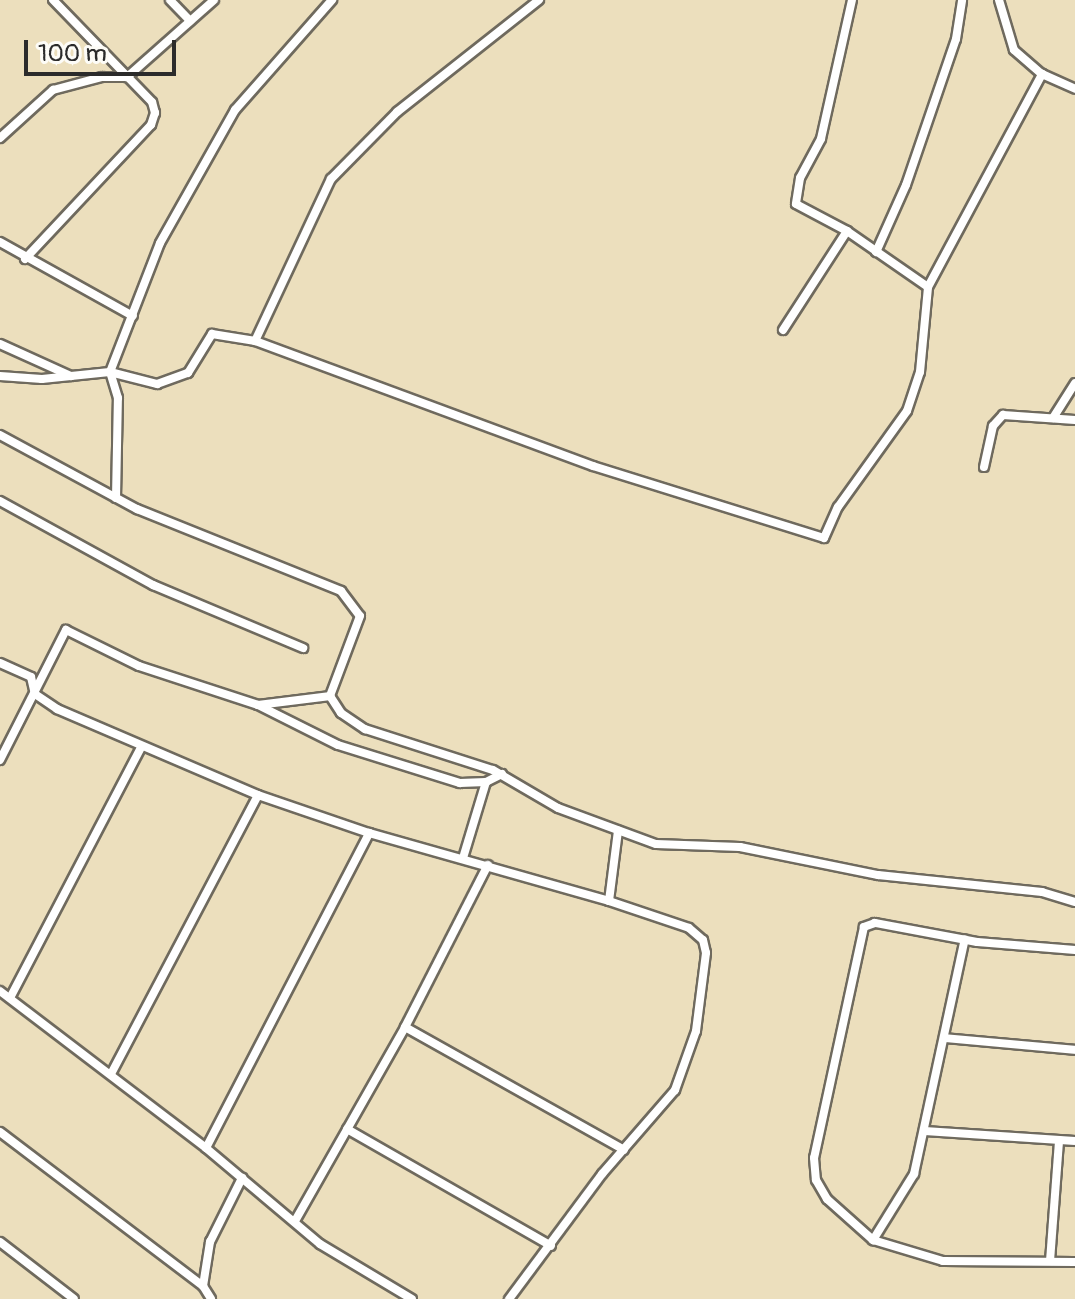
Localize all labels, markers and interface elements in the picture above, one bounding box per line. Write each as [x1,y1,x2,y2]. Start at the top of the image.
scale bar [28,24,180,74]
text: 100 m [38,39,107,68]

